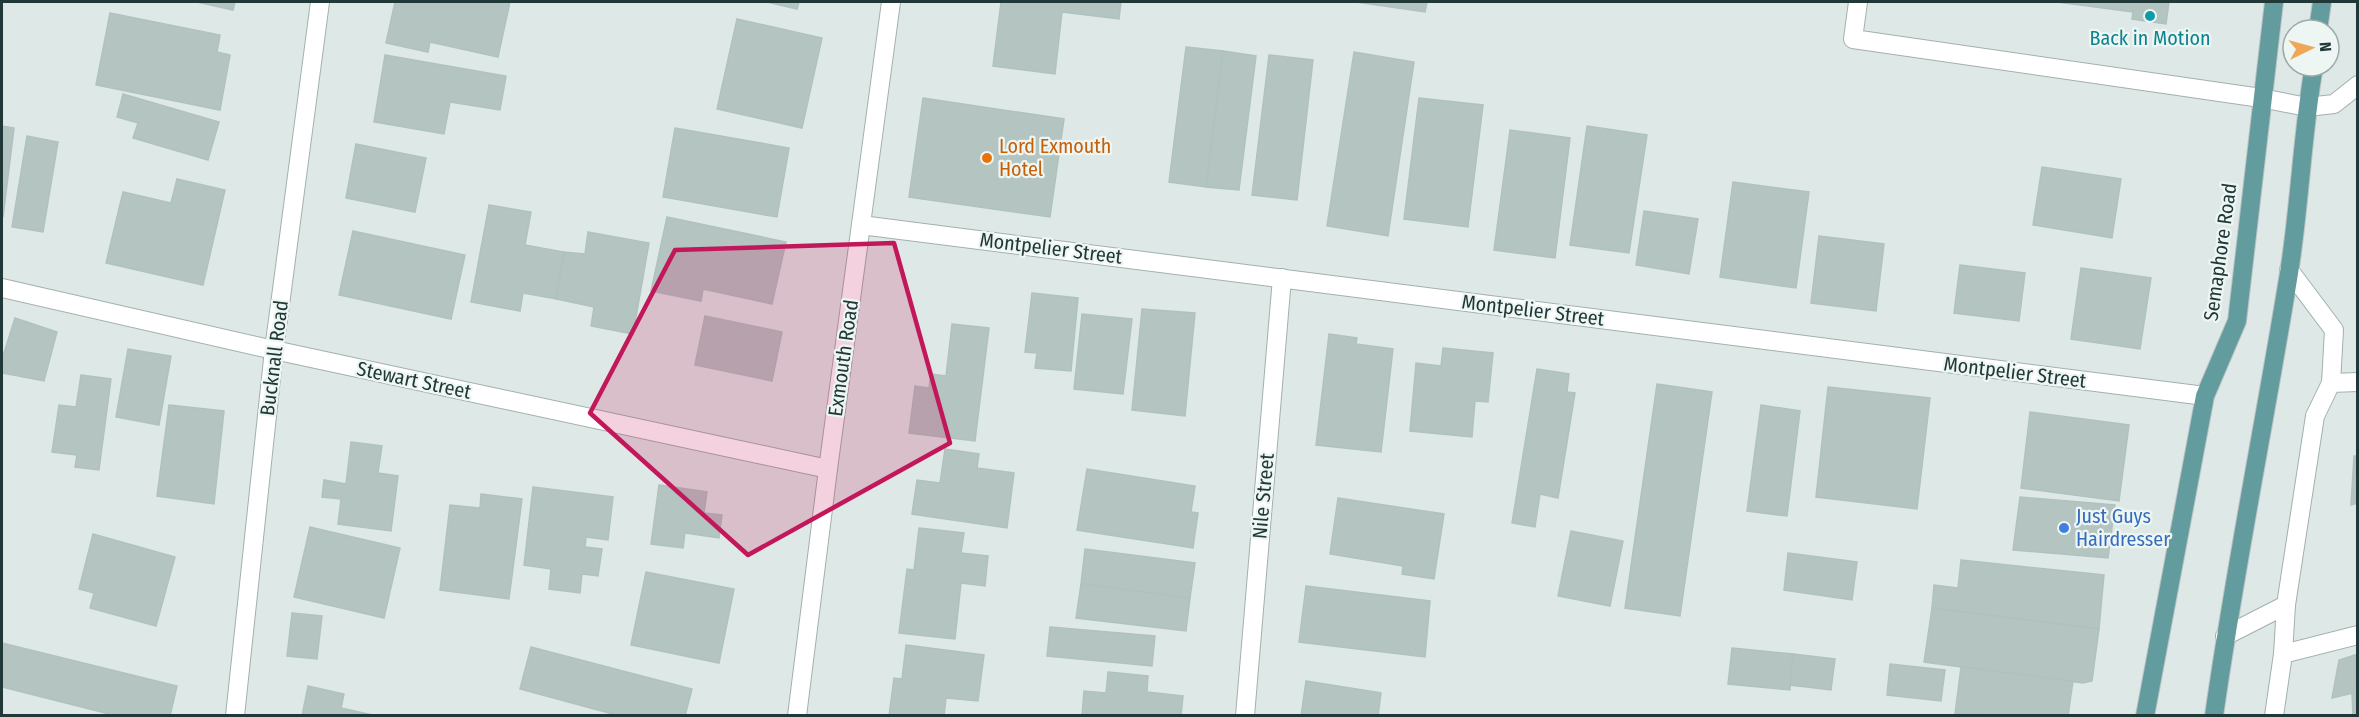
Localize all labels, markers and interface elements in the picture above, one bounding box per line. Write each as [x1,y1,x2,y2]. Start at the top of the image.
marker: Back in Motion [2143,9,2157,23]
north arrow [2281,18,2341,78]
place label: Back in Motion [2090,26,2210,50]
text: N [2316,41,2335,52]
place label: Lord Exmouth Hotel [999,134,1111,181]
marker: Lord Exmouth Hotel [980,151,994,165]
street label: Semaphore Road [2198,181,2242,323]
street label: Montpelier Street [978,227,1124,269]
street label: Montpelier Street [1460,289,1606,331]
street label: Exmouth Road [823,298,863,418]
street label: Bucknall Road [255,299,293,417]
street label: Montpelier Street [1942,351,2088,393]
street label: Stewart Street [355,356,474,404]
street label: Nile Street [1247,452,1279,540]
place label: Just Guys Hairdresser [2076,504,2170,551]
marker: Just Guys Hairdresser [2057,521,2071,535]

